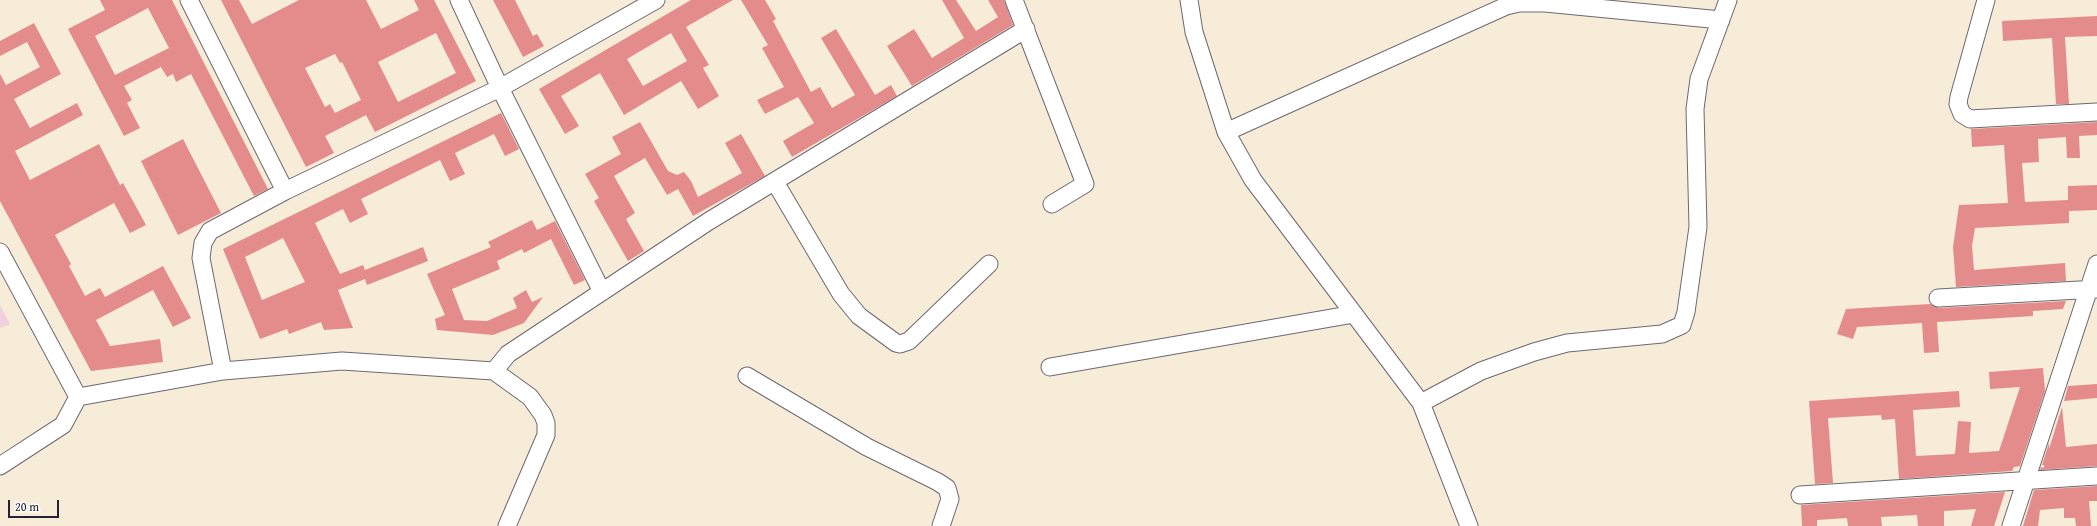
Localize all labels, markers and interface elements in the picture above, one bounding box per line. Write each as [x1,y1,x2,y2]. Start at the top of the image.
scale bar [10,492,61,518]
text: 20 m [15,498,39,515]

